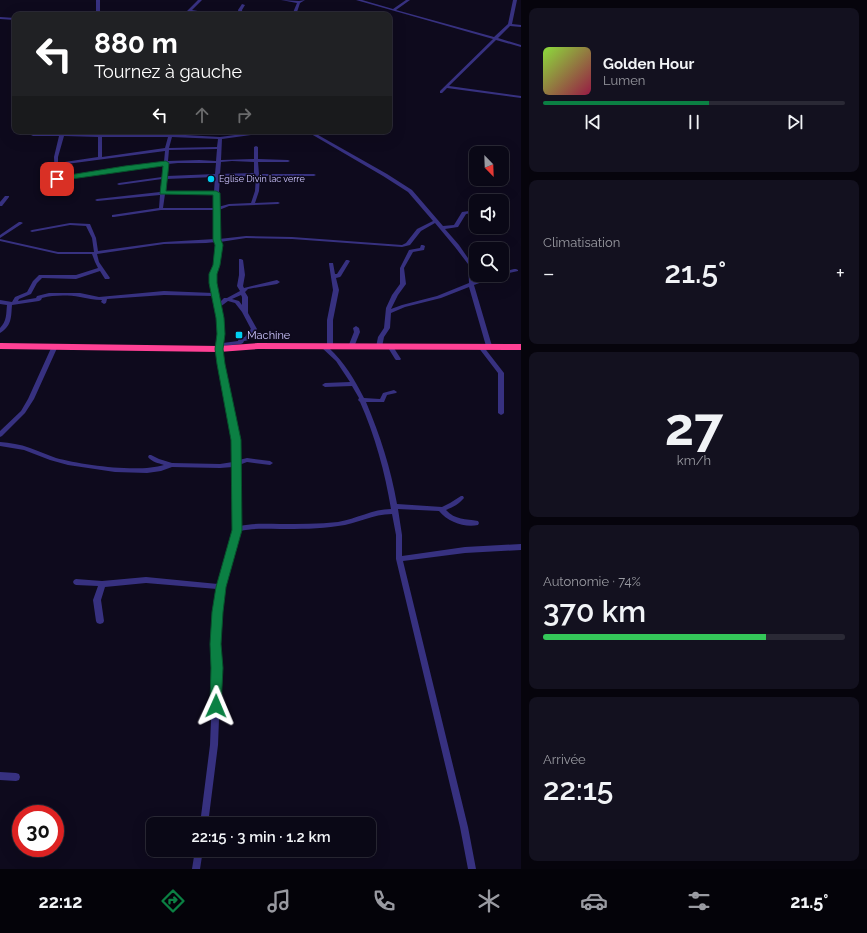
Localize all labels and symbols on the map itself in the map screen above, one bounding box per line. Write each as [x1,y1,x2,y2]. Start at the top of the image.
north arrow [469,146,509,186]
pin [40,162,74,196]
marker: Eglise Divin lac verre [206,174,216,184]
place label: Eglise Divin lac verre [219,174,305,184]
place label: Machine [247,329,291,342]
marker: Machine [234,330,244,340]
position arrow [195,685,237,727]
speed limit sign: 30 [12,805,64,857]

